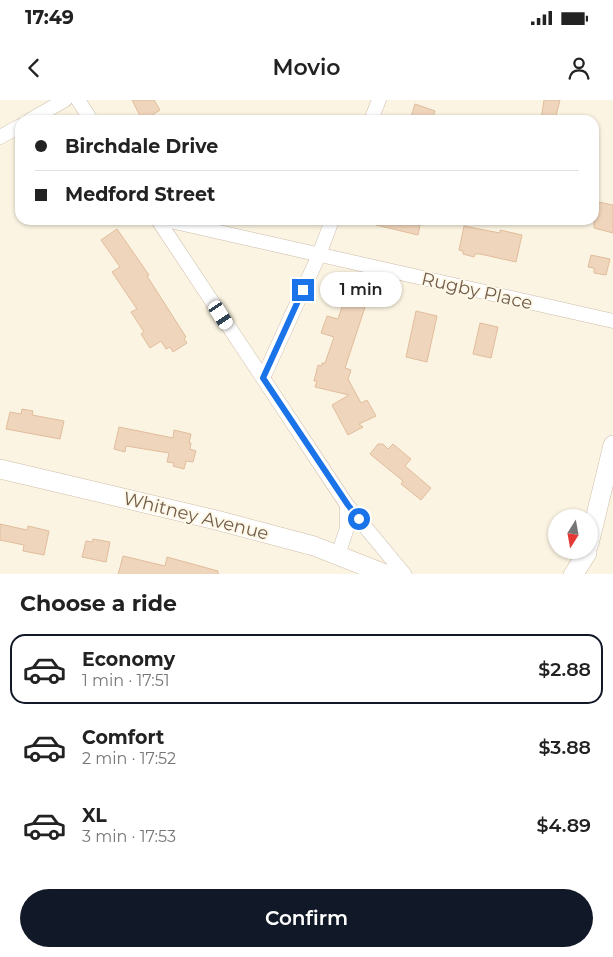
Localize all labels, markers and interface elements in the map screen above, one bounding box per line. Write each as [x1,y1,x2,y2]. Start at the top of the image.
text: 17:49 [25,6,74,29]
icon: back [20,54,48,82]
text: Movio [272,54,341,81]
icon: person [565,54,593,82]
text: Birchdale Drive [65,135,218,158]
text: Medford Street [65,183,215,206]
street label: Rugby Place [419,268,535,314]
callout: 1 min [320,272,403,308]
route end [292,279,314,301]
text: 1 min [340,280,382,299]
car [206,298,235,332]
street label: Whitney Avenue [121,487,271,545]
route start [348,508,370,530]
north arrow [548,509,598,559]
map controls [548,509,598,559]
text: Choose a ride [20,590,177,617]
icon: car [22,647,67,692]
text: Economy [82,648,175,671]
text: $2.88 [538,658,591,681]
text: 1 min · 17:51 [82,671,170,690]
icon: car [22,725,67,770]
text: Comfort [82,726,164,749]
text: $3.88 [538,736,591,759]
text: 2 min · 17:52 [82,749,176,768]
icon: car [22,803,67,848]
text: XL [82,804,107,827]
text: $4.89 [536,814,591,837]
text: 3 min · 17:53 [82,827,176,846]
button: Confirm [20,889,593,947]

